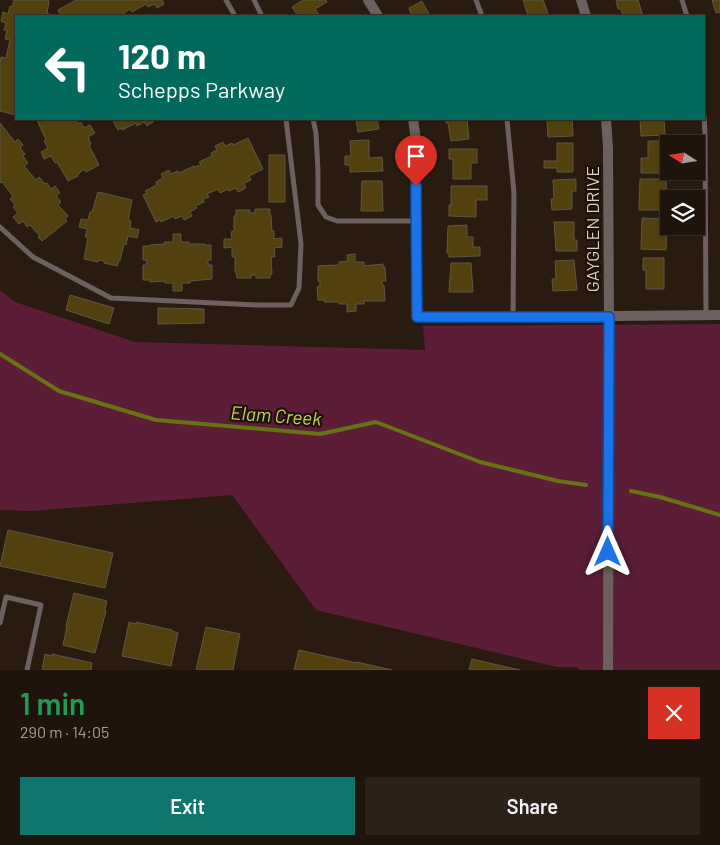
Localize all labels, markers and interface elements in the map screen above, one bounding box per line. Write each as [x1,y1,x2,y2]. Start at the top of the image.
text: 120 m [118,34,206,76]
icon: left [35,35,100,100]
text: Schepps Parkway [118,76,285,102]
pin [395,135,437,186]
north arrow [660,135,705,180]
map controls [660,135,705,235]
icon: arrive [402,142,430,170]
street label: GAYGLEN DRIVE [581,166,603,292]
button: layers [660,190,705,235]
water label: Elam Creek [230,400,323,430]
position arrow [581,525,633,577]
text: 1 min [20,685,85,721]
button: close [648,687,700,739]
text: 290 m · 14:05 [20,722,109,741]
button: Exit [20,777,355,835]
button: Share [365,777,700,835]

